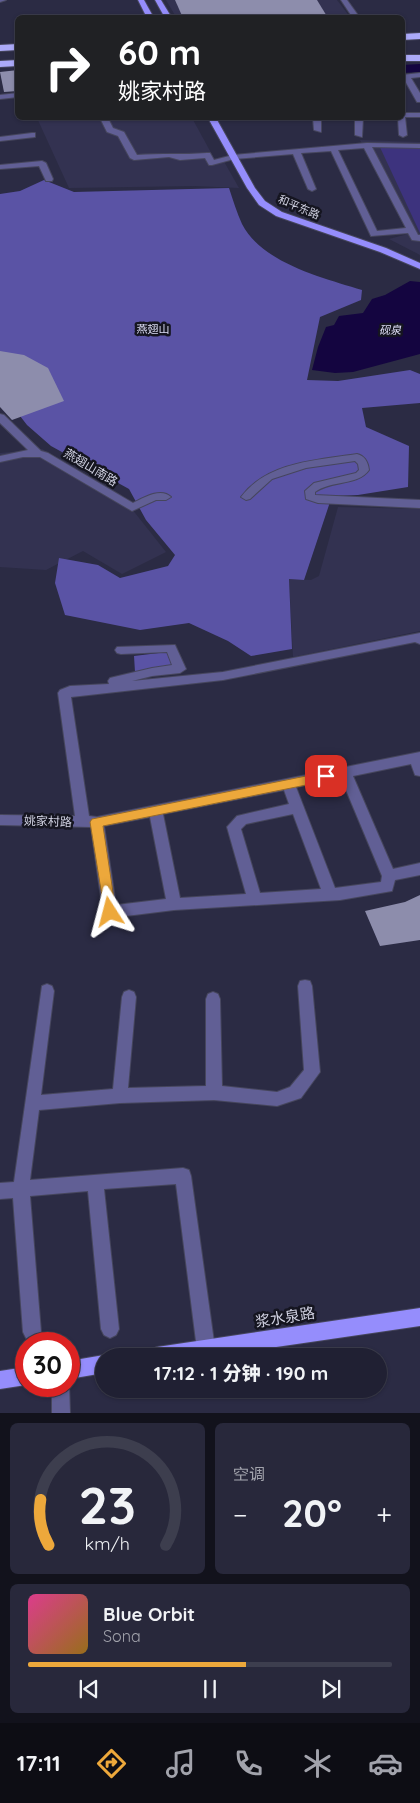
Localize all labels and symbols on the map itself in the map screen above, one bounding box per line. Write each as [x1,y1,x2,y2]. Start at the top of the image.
street label: 和平东路 [276,192,322,222]
park label: 燕翅山 [137,322,170,336]
water label: 砚泉 [379,323,402,337]
street label: 燕翅山南路 [61,445,121,489]
pin [305,755,347,797]
street label: 姚家村路 [24,813,72,829]
position arrow [83,885,135,937]
street label: 浆水泉路 [254,1303,316,1331]
speed limit sign: 30 [15,1332,80,1397]

